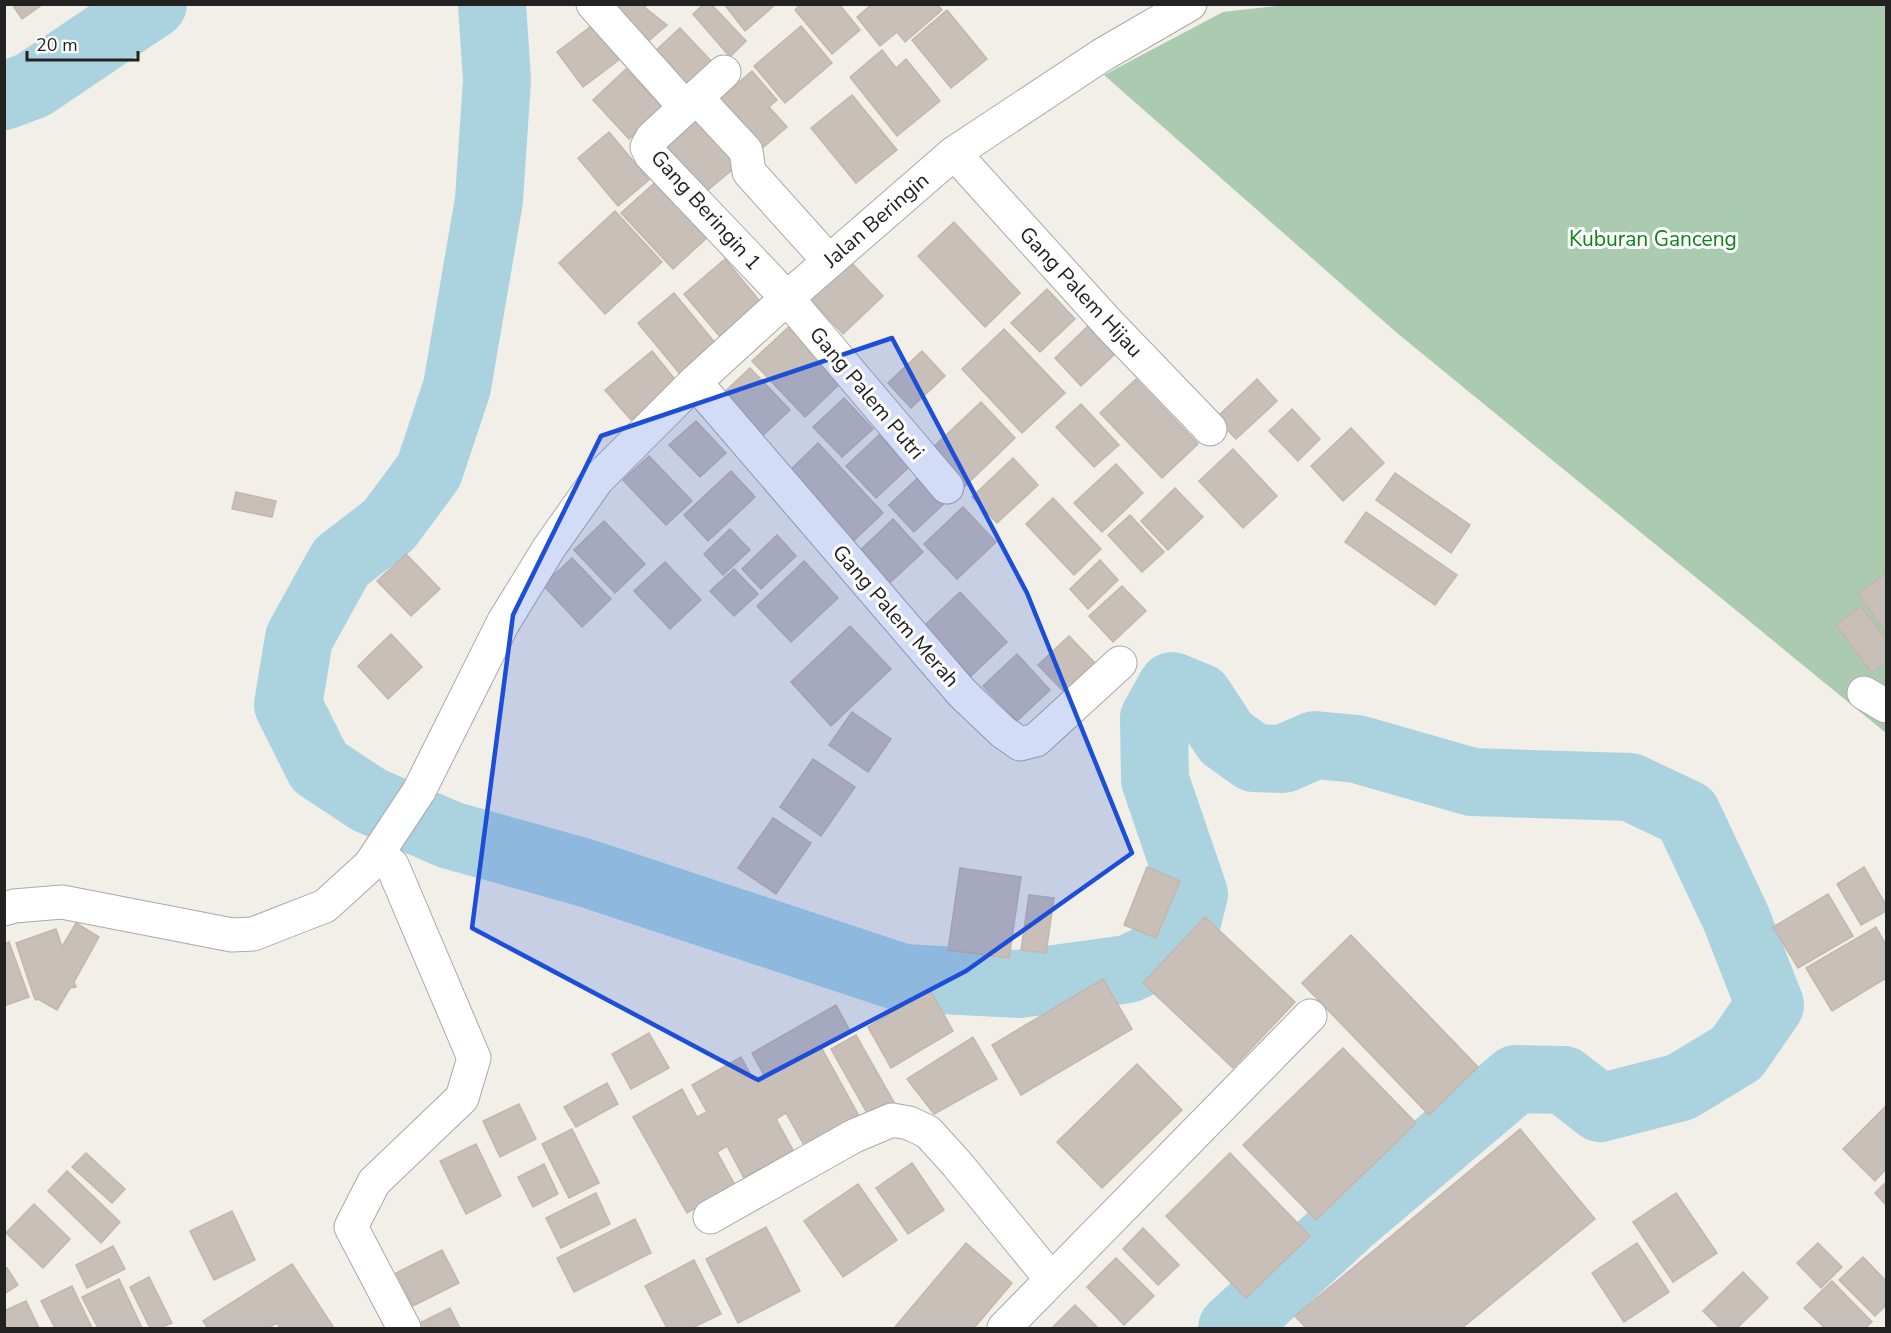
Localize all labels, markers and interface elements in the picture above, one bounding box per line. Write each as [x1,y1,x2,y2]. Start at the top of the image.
scale bar [27,24,138,62]
text: 20 m [36,33,78,57]
street label: Gang Beringin 1 [644,144,768,276]
street label: Jalan Beringin [816,166,935,274]
street label: Gang Palem Hijau [1013,221,1149,363]
park label: Kuburan Ganceng [1569,225,1737,253]
street label: Gang Palem Putri [803,321,931,465]
street label: Gang Palem Merah [826,539,966,693]

